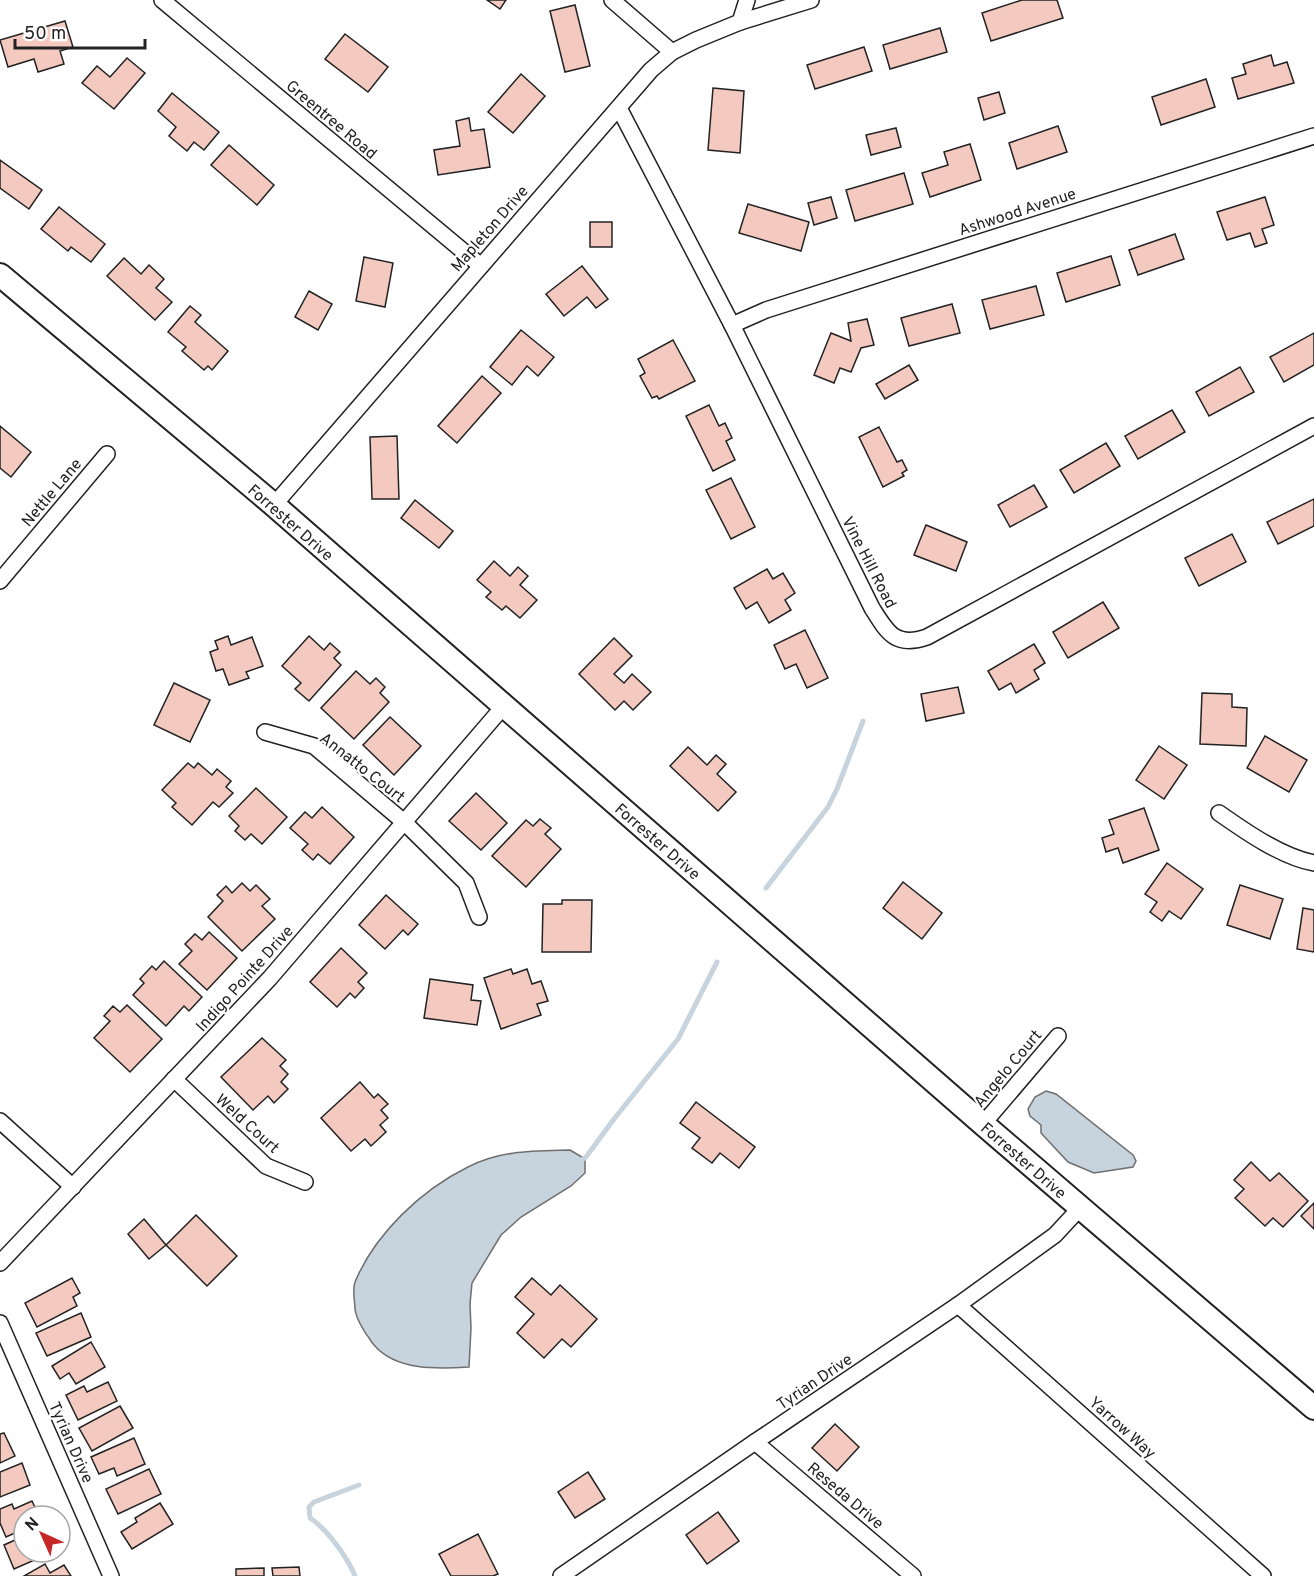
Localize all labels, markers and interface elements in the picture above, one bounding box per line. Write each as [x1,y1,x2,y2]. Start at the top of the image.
scale bar [15,12,146,50]
text: 50 m [24,23,66,46]
street label: Greentree Road [281,77,380,164]
street label: Mapleton Drive [447,182,534,277]
street label: Ashwood Avenue [956,184,1079,241]
street label: Nettle Lane [18,455,87,532]
street label: Forrester Drive [243,481,337,566]
street label: Vine Hill Road [836,514,900,612]
street label: Annatto Court [315,729,408,808]
street label: Forrester Drive [610,800,704,885]
street label: Indigo Pointe Drive [192,922,299,1037]
street label: Angelo Court [970,1026,1047,1112]
street label: Weld Court [210,1090,283,1159]
street label: Forrester Drive [976,1119,1070,1204]
street label: Tyrian Drive [774,1350,857,1415]
street label: Yarrow Way [1084,1393,1159,1464]
street label: Tyrian Drive [43,1399,97,1487]
street label: Reseda Drive [802,1459,887,1534]
north arrow [12,1504,72,1564]
text: N [22,1514,44,1536]

